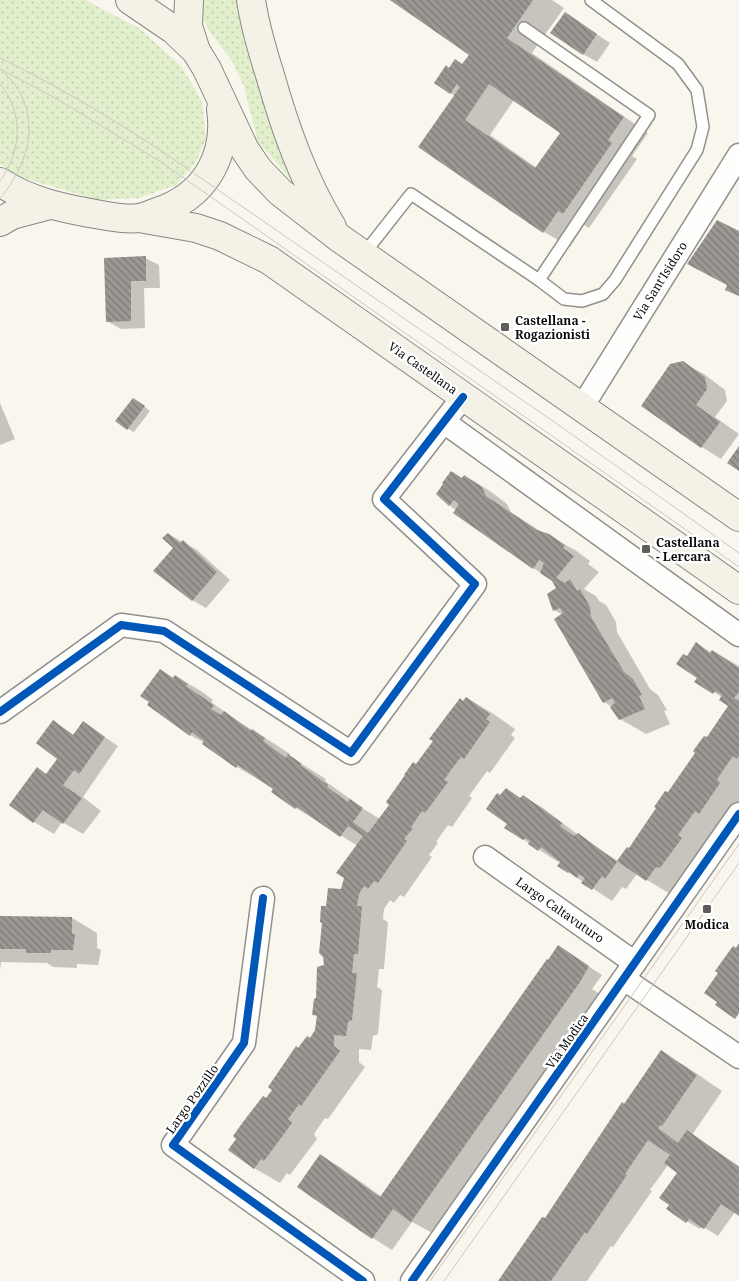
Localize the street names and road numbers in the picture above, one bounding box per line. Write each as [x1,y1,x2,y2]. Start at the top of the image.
street label: Via Sant'Isidoro [629,238,691,324]
street label: Via Castellana [385,338,461,398]
street label: Largo Caltavuturo [512,873,608,947]
street label: Via Modica [542,1010,592,1072]
street label: Largo Pozzillo [162,1061,222,1137]

